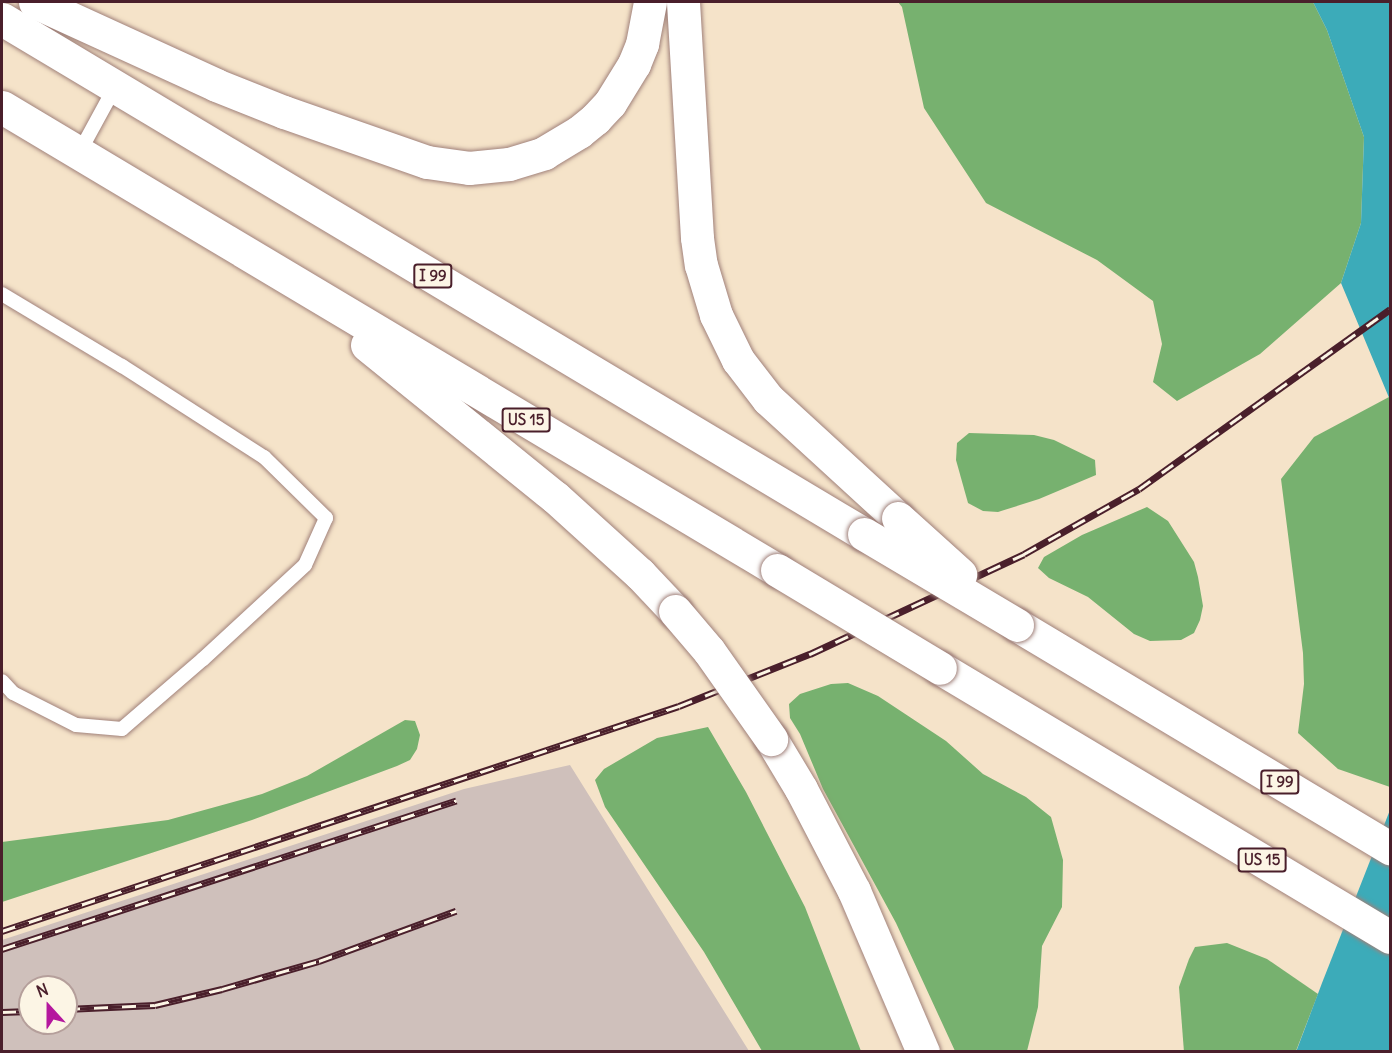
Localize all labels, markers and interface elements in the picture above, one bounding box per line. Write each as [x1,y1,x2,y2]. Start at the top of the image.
road number: I 99 [412,264,454,288]
road number: US 15 [500,408,552,432]
road number: I 99 [1259,770,1301,794]
road number: US 15 [1236,848,1288,872]
north arrow [18,975,78,1035]
text: N [34,979,51,1001]

